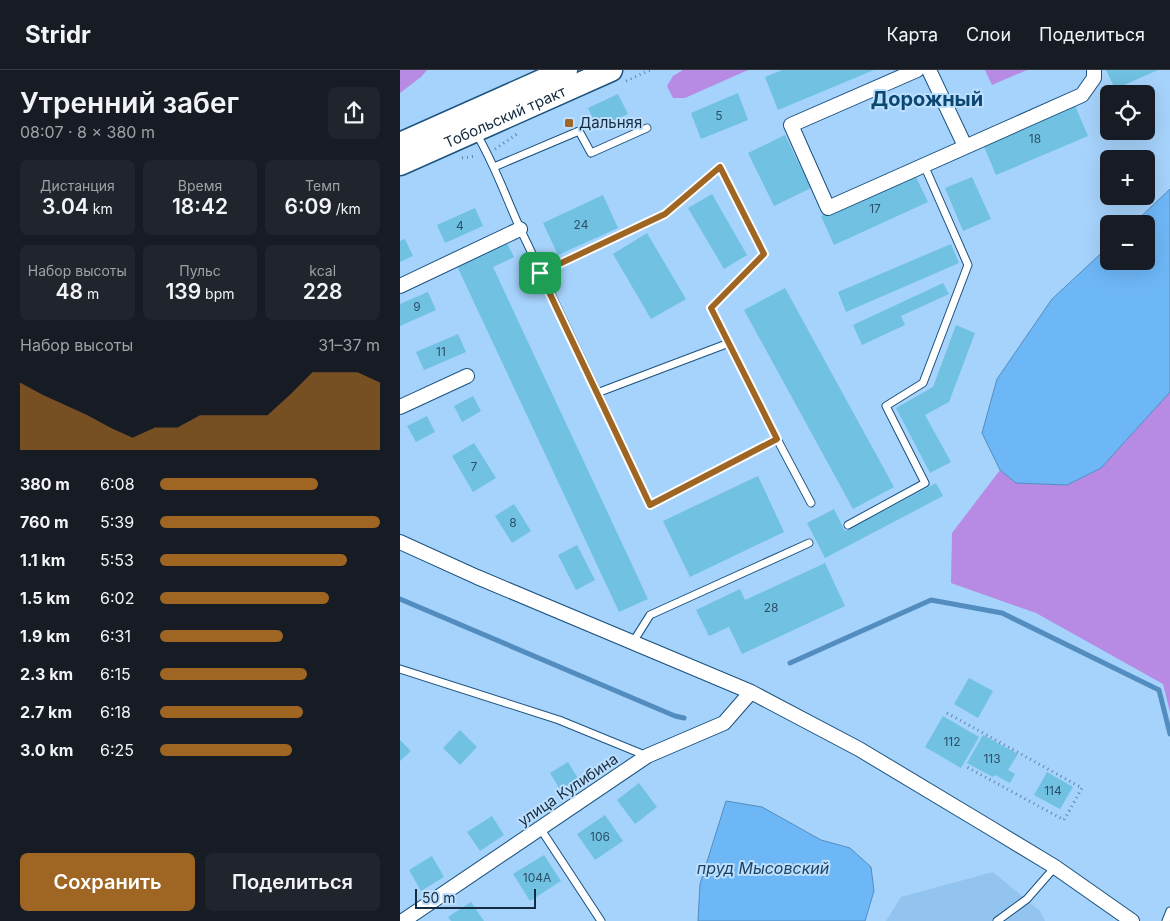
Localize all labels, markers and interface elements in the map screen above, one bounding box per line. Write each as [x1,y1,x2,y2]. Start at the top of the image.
text: Stridr [25,20,91,49]
text: Карта [886,24,938,45]
text: Слои [966,24,1011,45]
text: Поделиться [1039,24,1145,45]
street label: Тобольский тракт [441,81,569,152]
map controls [1100,85,1155,270]
button: locate [1100,85,1155,140]
text: Утренний забег [20,86,239,120]
button: share [328,87,380,139]
district label: Дорожный [871,87,983,111]
house number: 5 [715,108,723,123]
place label: Дальняя [579,113,642,132]
marker: Дальняя [563,117,575,129]
text: 08:07 · 8 × 380 m [20,122,155,142]
house number: 18 [1029,131,1041,146]
button: + [1100,150,1155,205]
text: Дистанция [40,177,115,194]
text: Время [178,177,222,194]
text: Темп [305,177,340,194]
text: 3.04 [42,194,89,219]
text: 18:42 [172,194,228,219]
text: 6:09 [284,194,332,219]
text: km [89,200,113,217]
text: /km [332,200,361,217]
house number: 17 [869,201,881,216]
button: − [1100,215,1155,270]
house number: 24 [574,217,589,232]
house number: 4 [456,218,464,233]
pin [519,252,561,294]
icon: arrive [526,259,554,287]
text: Набор высоты [28,262,127,279]
text: Пульс [179,262,221,279]
text: kcal [309,262,336,279]
text: 48 [56,279,83,304]
text: 139 [165,279,201,304]
text: 228 [303,279,342,304]
text: m [83,285,99,302]
text: bpm [201,285,235,302]
house number: 9 [413,299,421,314]
text: Набор высоты [20,335,133,355]
text: 31–37 m [318,335,380,355]
house number: 11 [436,344,446,359]
house number: 7 [471,459,478,474]
text: 380 m [20,474,70,494]
text: 6:08 [100,474,135,494]
text: 760 m [20,512,69,532]
text: 5:39 [100,512,134,532]
house number: 8 [509,515,517,530]
text: 1.1 km [20,550,65,570]
text: 5:53 [100,550,134,570]
text: 1.5 km [20,588,70,608]
text: 6:02 [100,588,134,608]
house number: 28 [764,600,778,615]
text: 1.9 km [20,626,70,646]
text: 6:31 [100,626,131,646]
text: 2.3 km [20,664,73,684]
text: 6:15 [100,664,131,684]
text: 2.7 km [20,702,72,722]
text: 6:18 [100,702,131,722]
house number: 112 [943,734,961,749]
text: 3.0 km [20,740,73,760]
text: 6:25 [100,740,134,760]
street label: улица Кулибина [514,749,621,830]
house number: 113 [983,751,1001,766]
house number: 114 [1044,783,1062,798]
house number: 106 [590,829,610,844]
button: Сохранить [20,853,195,911]
button: Поделиться [205,853,380,911]
water label: пруд Мысовский [697,858,829,878]
house number: 104А [523,870,551,885]
scale bar [415,886,536,909]
text: 50 m [422,889,456,906]

